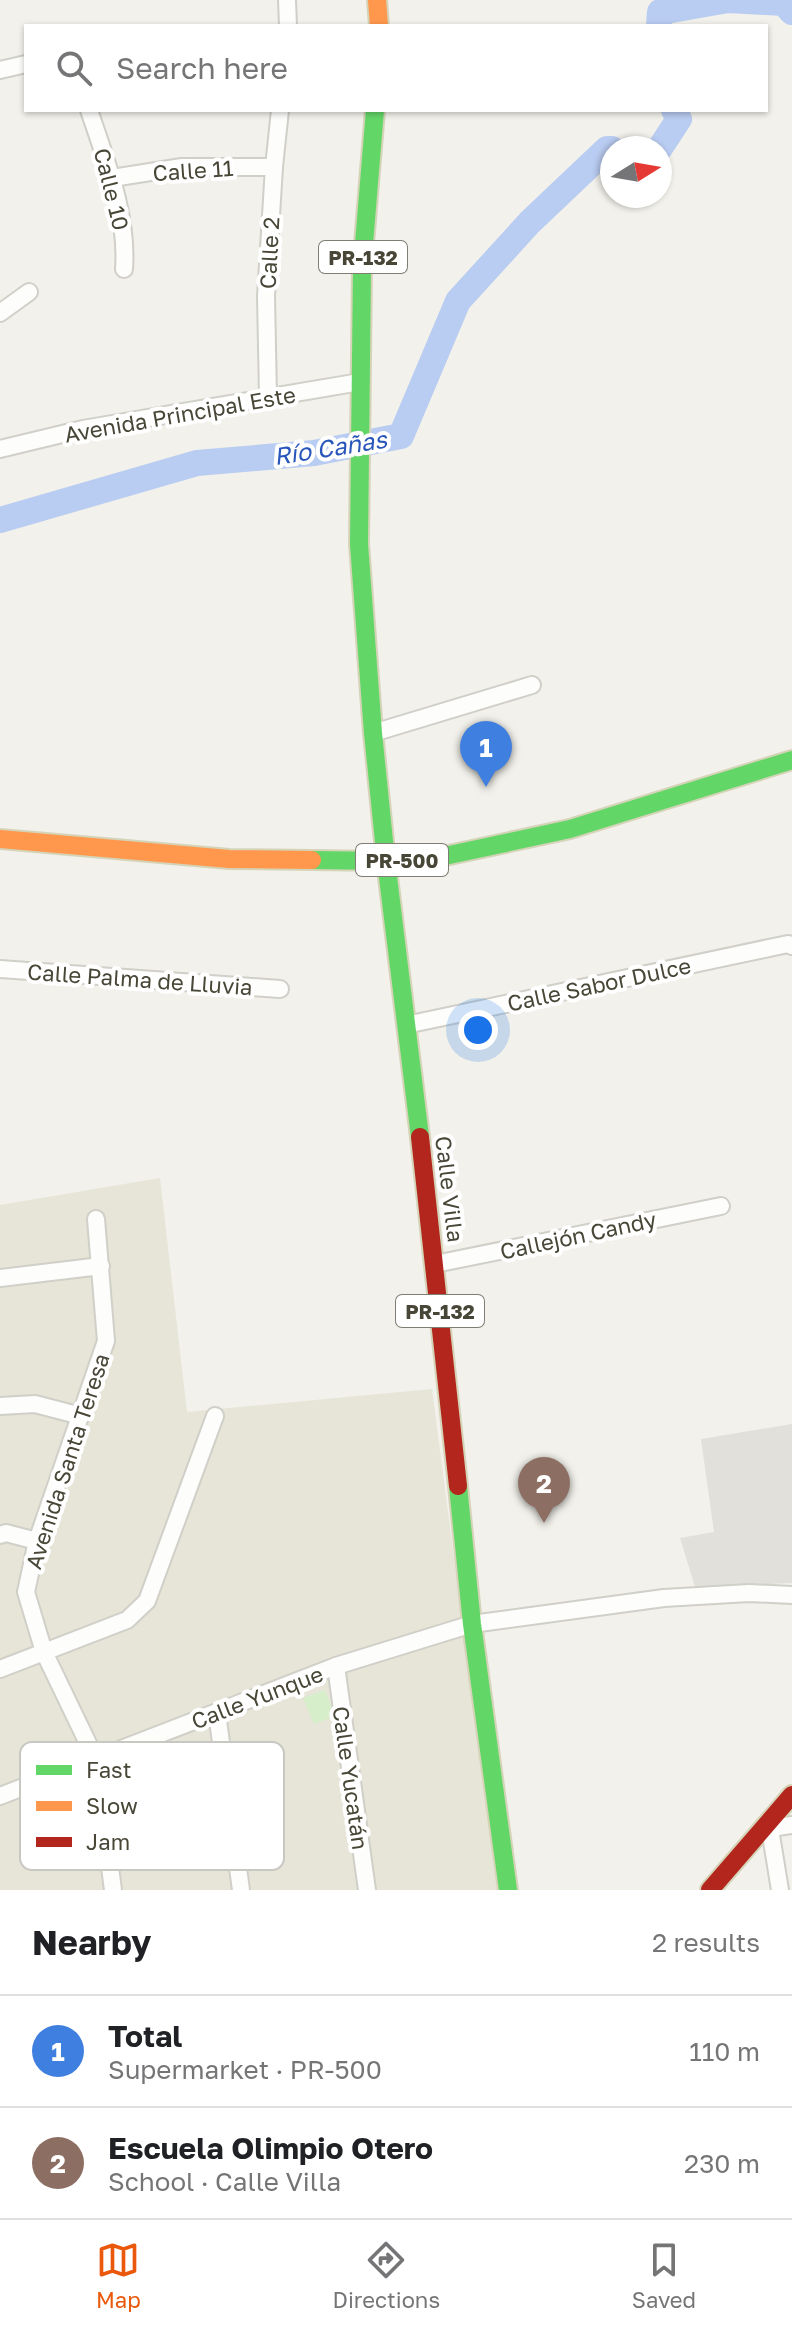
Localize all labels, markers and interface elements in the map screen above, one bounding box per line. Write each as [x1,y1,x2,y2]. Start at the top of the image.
search box [24,24,768,112]
icon: search [52,46,96,90]
text: Search here [116,50,288,86]
north arrow [600,136,672,208]
street label: Calle 10 [89,145,135,233]
street label: Calle 11 [152,154,235,186]
street label: Calle 2 [254,216,284,290]
road number: PR-132 [319,241,407,273]
street label: Avenida Principal Este [62,380,298,448]
water label: Río Cañas [271,424,390,470]
pin: 1 [460,721,512,787]
road number: PR-500 [356,844,448,876]
street label: Calle Sabor Dulce [505,951,693,1017]
street label: Calle Palma de Lluvia [26,958,254,1000]
your location [458,1010,498,1050]
street label: Calle Villa [430,1134,470,1244]
street label: Callejón Candy [497,1205,659,1265]
road number: PR-132 [396,1295,484,1327]
street label: Avenida Santa Teresa [19,1350,115,1572]
pin: 2 [518,1457,570,1523]
street label: Calle Yunque [187,1660,327,1734]
street label: Calle Yucatán [328,1705,374,1851]
legend [20,1742,284,1870]
text: Fast [86,1756,132,1783]
text: Slow [86,1792,138,1819]
text: Jam [86,1828,130,1855]
text: Nearby [32,1922,152,1962]
text: 2 results [652,1927,760,1958]
text: Total [108,2018,182,2054]
text: 1 [51,2036,65,2067]
text: 110 m [689,2036,760,2067]
text: Supermarket · PR-500 [108,2054,382,2085]
text: Escuela Olimpio Otero [108,2130,433,2166]
text: 2 [50,2148,66,2179]
text: 230 m [684,2148,760,2179]
text: School · Calle Villa [108,2166,341,2197]
tab: Map [96,2238,141,2313]
tab: Directions [333,2238,440,2313]
tab: Saved [632,2238,696,2313]

